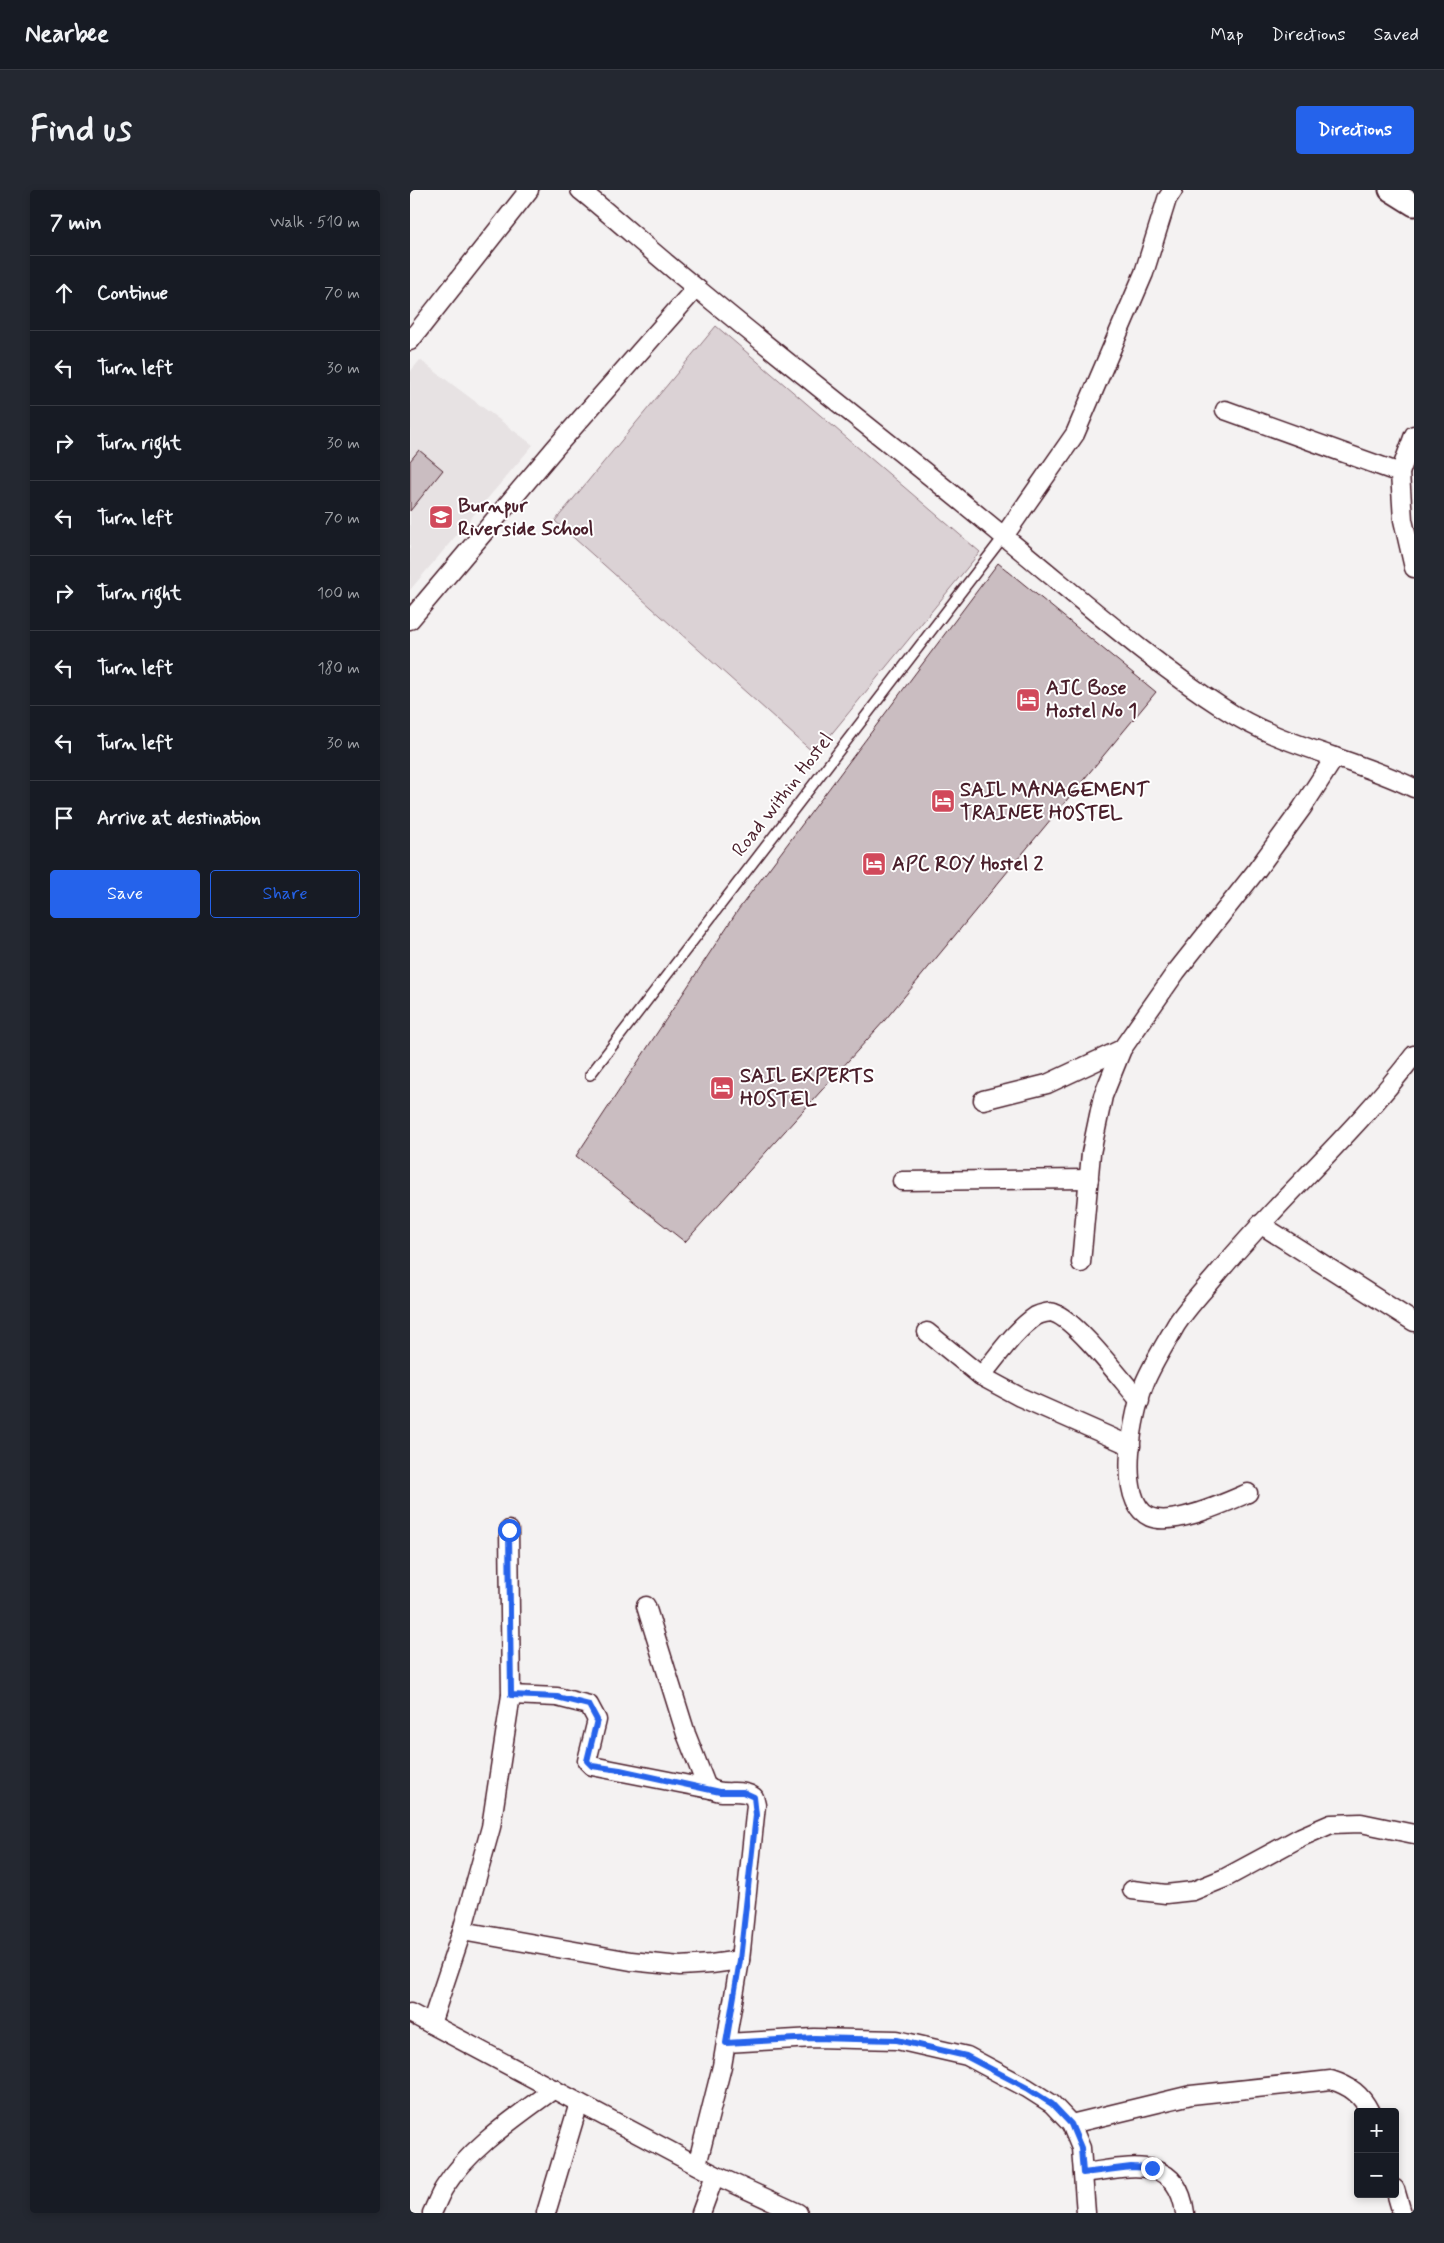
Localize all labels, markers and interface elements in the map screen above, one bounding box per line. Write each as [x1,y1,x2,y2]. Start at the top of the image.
text: Nearbee [25,19,109,50]
text: Map [1211,23,1244,47]
text: Directions [1272,23,1346,47]
text: Saved [1374,23,1419,47]
button: Directions [1296,106,1414,154]
text: Find us [30,107,132,153]
text: 7 min [50,209,102,237]
text: Walk · 510 m [270,212,360,233]
icon: ahead [50,279,78,307]
text: Continue [97,281,168,306]
text: 70 m [324,283,360,304]
icon: left [50,354,78,382]
text: Turn left [97,356,173,381]
text: 30 m [327,358,360,379]
icon: right [50,429,78,457]
text: Turn right [97,431,181,456]
text: 30 m [327,433,360,454]
place label: Burnpur Riverside School [458,493,594,543]
icon: left [50,504,78,532]
school or university icon: Burnpur Riverside School [428,504,454,530]
text: Turn left [97,506,173,531]
text: 70 m [324,508,360,529]
icon: right [50,579,78,607]
text: Turn right [97,581,181,606]
text: 100 m [317,583,360,604]
icon: left [50,654,78,682]
text: Turn left [97,656,173,681]
text: 180 m [317,658,360,679]
place label: AJC Bose Hostel No 1 [1046,675,1137,725]
hotel icon: AJC Bose Hostel No 1 [1015,687,1041,713]
street label: Road within Hostel [726,727,840,863]
icon: left [50,729,78,757]
text: Turn left [97,731,173,756]
text: 30 m [327,733,360,754]
place label: SAIL MANAGEMENT TRAINEE HOSTEL [960,777,1150,827]
hotel icon: SAIL MANAGEMENT TRAINEE HOSTEL [930,788,956,814]
icon: arrive [50,804,78,832]
text: Arrive at destination [97,806,261,831]
hotel icon: APC ROY Hostel 2 [861,851,887,877]
place label: APC ROY Hostel 2 [892,851,1044,878]
button: Save [50,870,200,918]
button: Share [210,870,360,918]
place label: SAIL EXPERTS HOSTEL [740,1063,874,1113]
hotel icon: SAIL EXPERTS HOSTEL [709,1075,735,1101]
route start [498,1519,521,1542]
map controls [1354,2108,1399,2198]
button: + [1354,2108,1399,2153]
button: − [1354,2153,1399,2198]
route end [1141,2157,1164,2180]

